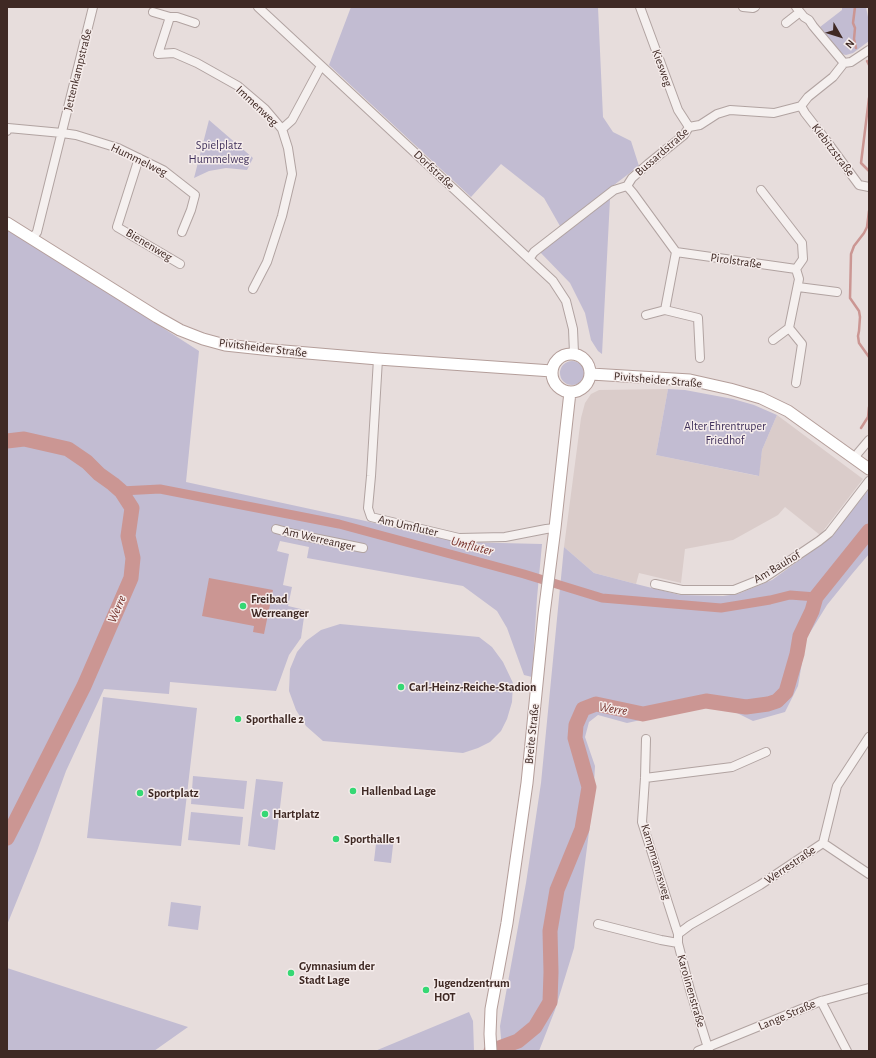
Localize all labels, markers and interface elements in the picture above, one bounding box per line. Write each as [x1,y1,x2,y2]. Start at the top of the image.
north arrow [820,16,860,56]
street label: Jettenkampstraße [61,27,95,113]
text: N [843,37,856,50]
street label: Kiesweg [649,47,675,89]
street label: Immenweg [233,83,281,129]
street label: Kiebitzstraße [808,121,858,179]
street label: Bussardstraße [632,125,692,179]
park label: Spielplatz Hummelweg [189,138,249,166]
street label: Hummelweg [109,140,169,180]
street label: Dorfstraße [411,147,457,193]
street label: Bienenweg [123,226,175,264]
street label: Pirolstraße [709,250,763,272]
street label: Pivitsheider Straße [218,335,308,361]
street label: Pivitsheider Straße [613,369,703,391]
park label: Alter Ehrentruper Friedhof [684,419,766,447]
street label: Am Umfluter [377,512,439,540]
street label: Am Werreanger [281,524,357,554]
water label: Umfluter [449,533,495,559]
street label: Am Bauhof [751,547,803,587]
place label: Freibad Werreanger [251,592,309,620]
water label: Werre [104,593,130,625]
marker: Freibad Werreanger [238,601,248,611]
place label: Carl-Heinz-Reiche-Stadion [409,680,536,694]
marker: Carl-Heinz-Reiche-Stadion [396,682,406,692]
water label: Werre [598,699,628,719]
street label: Breite Straße [522,703,542,765]
place label: Sporthalle 2 [246,712,304,726]
marker: Sporthalle 2 [233,714,243,724]
place label: Hallenbad Lage [361,784,436,798]
place label: Sportplatz [148,786,199,800]
marker: Hallenbad Lage [348,786,358,796]
marker: Sportplatz [135,788,145,798]
place label: Hartplatz [273,807,319,821]
marker: Hartplatz [260,809,270,819]
street label: Kampmannsweg [638,822,674,902]
place label: Sporthalle 1 [344,832,401,846]
marker: Sporthalle 1 [331,834,341,844]
street label: Werrestraße [762,843,818,887]
street label: Karolinenstraße [674,953,708,1029]
place label: Gymnasium der Stadt Lage [299,959,375,987]
marker: Gymnasium der Stadt Lage [286,968,296,978]
place label: Jugendzentrum HOT [434,976,510,1004]
marker: Jugendzentrum HOT [421,985,431,995]
street label: Lange Straße [756,996,818,1034]

